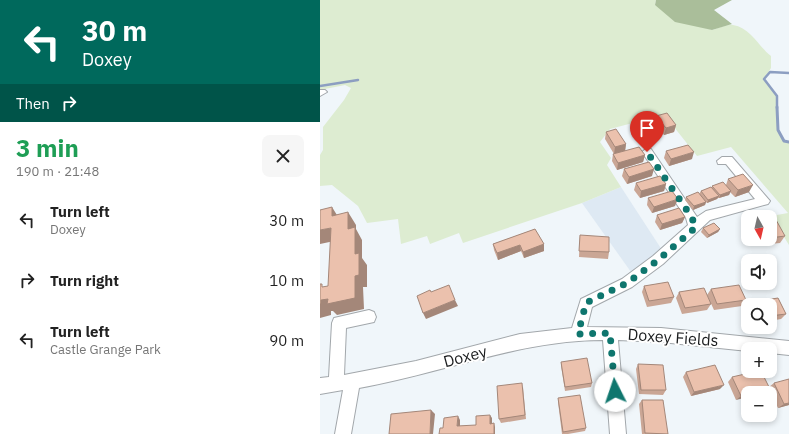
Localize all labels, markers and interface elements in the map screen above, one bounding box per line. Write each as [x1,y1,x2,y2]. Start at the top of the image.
text: 30 m [82,12,147,49]
icon: left [16,16,68,68]
text: Doxey [82,48,132,71]
icon: right [58,92,80,114]
text: Then [16,94,50,113]
pin [630,111,664,152]
icon: arrive [636,117,658,139]
text: 3 min [16,132,79,164]
button: close [262,135,304,177]
text: 190 m · 21:48 [16,163,99,180]
text: Turn left [50,202,110,221]
icon: left [16,209,38,231]
north arrow [741,210,777,246]
map controls [741,210,777,422]
text: 30 m [269,211,304,230]
text: Doxey [50,221,86,238]
button: sound [741,254,777,290]
icon: right [16,269,38,291]
text: Turn right [50,271,119,290]
text: 10 m [269,271,304,290]
button: search [741,298,777,334]
text: Turn left [50,322,110,341]
street label: Doxey Fields [627,324,719,350]
icon: left [16,329,38,351]
text: 90 m [269,331,304,350]
text: Castle Grange Park [50,341,161,358]
street label: Doxey [441,341,489,371]
button: + [741,342,777,378]
position arrow [594,370,636,412]
button: − [741,386,777,422]

